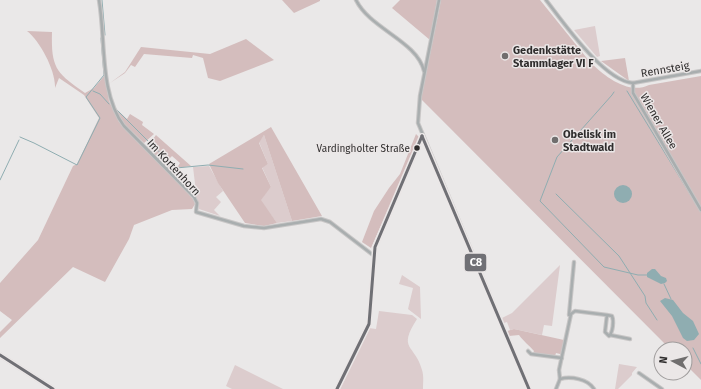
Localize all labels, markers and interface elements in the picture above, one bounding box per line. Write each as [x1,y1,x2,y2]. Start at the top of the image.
place label: Gedenkstätte Stammlager VI F [513,44,594,70]
marker: Gedenkstätte Stammlager VI F [500,51,510,61]
street label: Rennsteig [640,59,691,80]
street label: Wiener Allee [637,91,680,152]
place label: Obelisk im Stadtwald [563,128,616,154]
marker: Obelisk im Stadtwald [550,135,560,145]
street label: Im Kortenhorn [144,136,203,198]
place label: Vardingholter Straße [317,143,410,155]
marker: Vardingholter Straße [412,143,422,153]
line badge: C8 [464,253,487,272]
text: C8 [470,256,483,269]
north arrow [653,341,693,381]
text: N [657,355,670,364]

